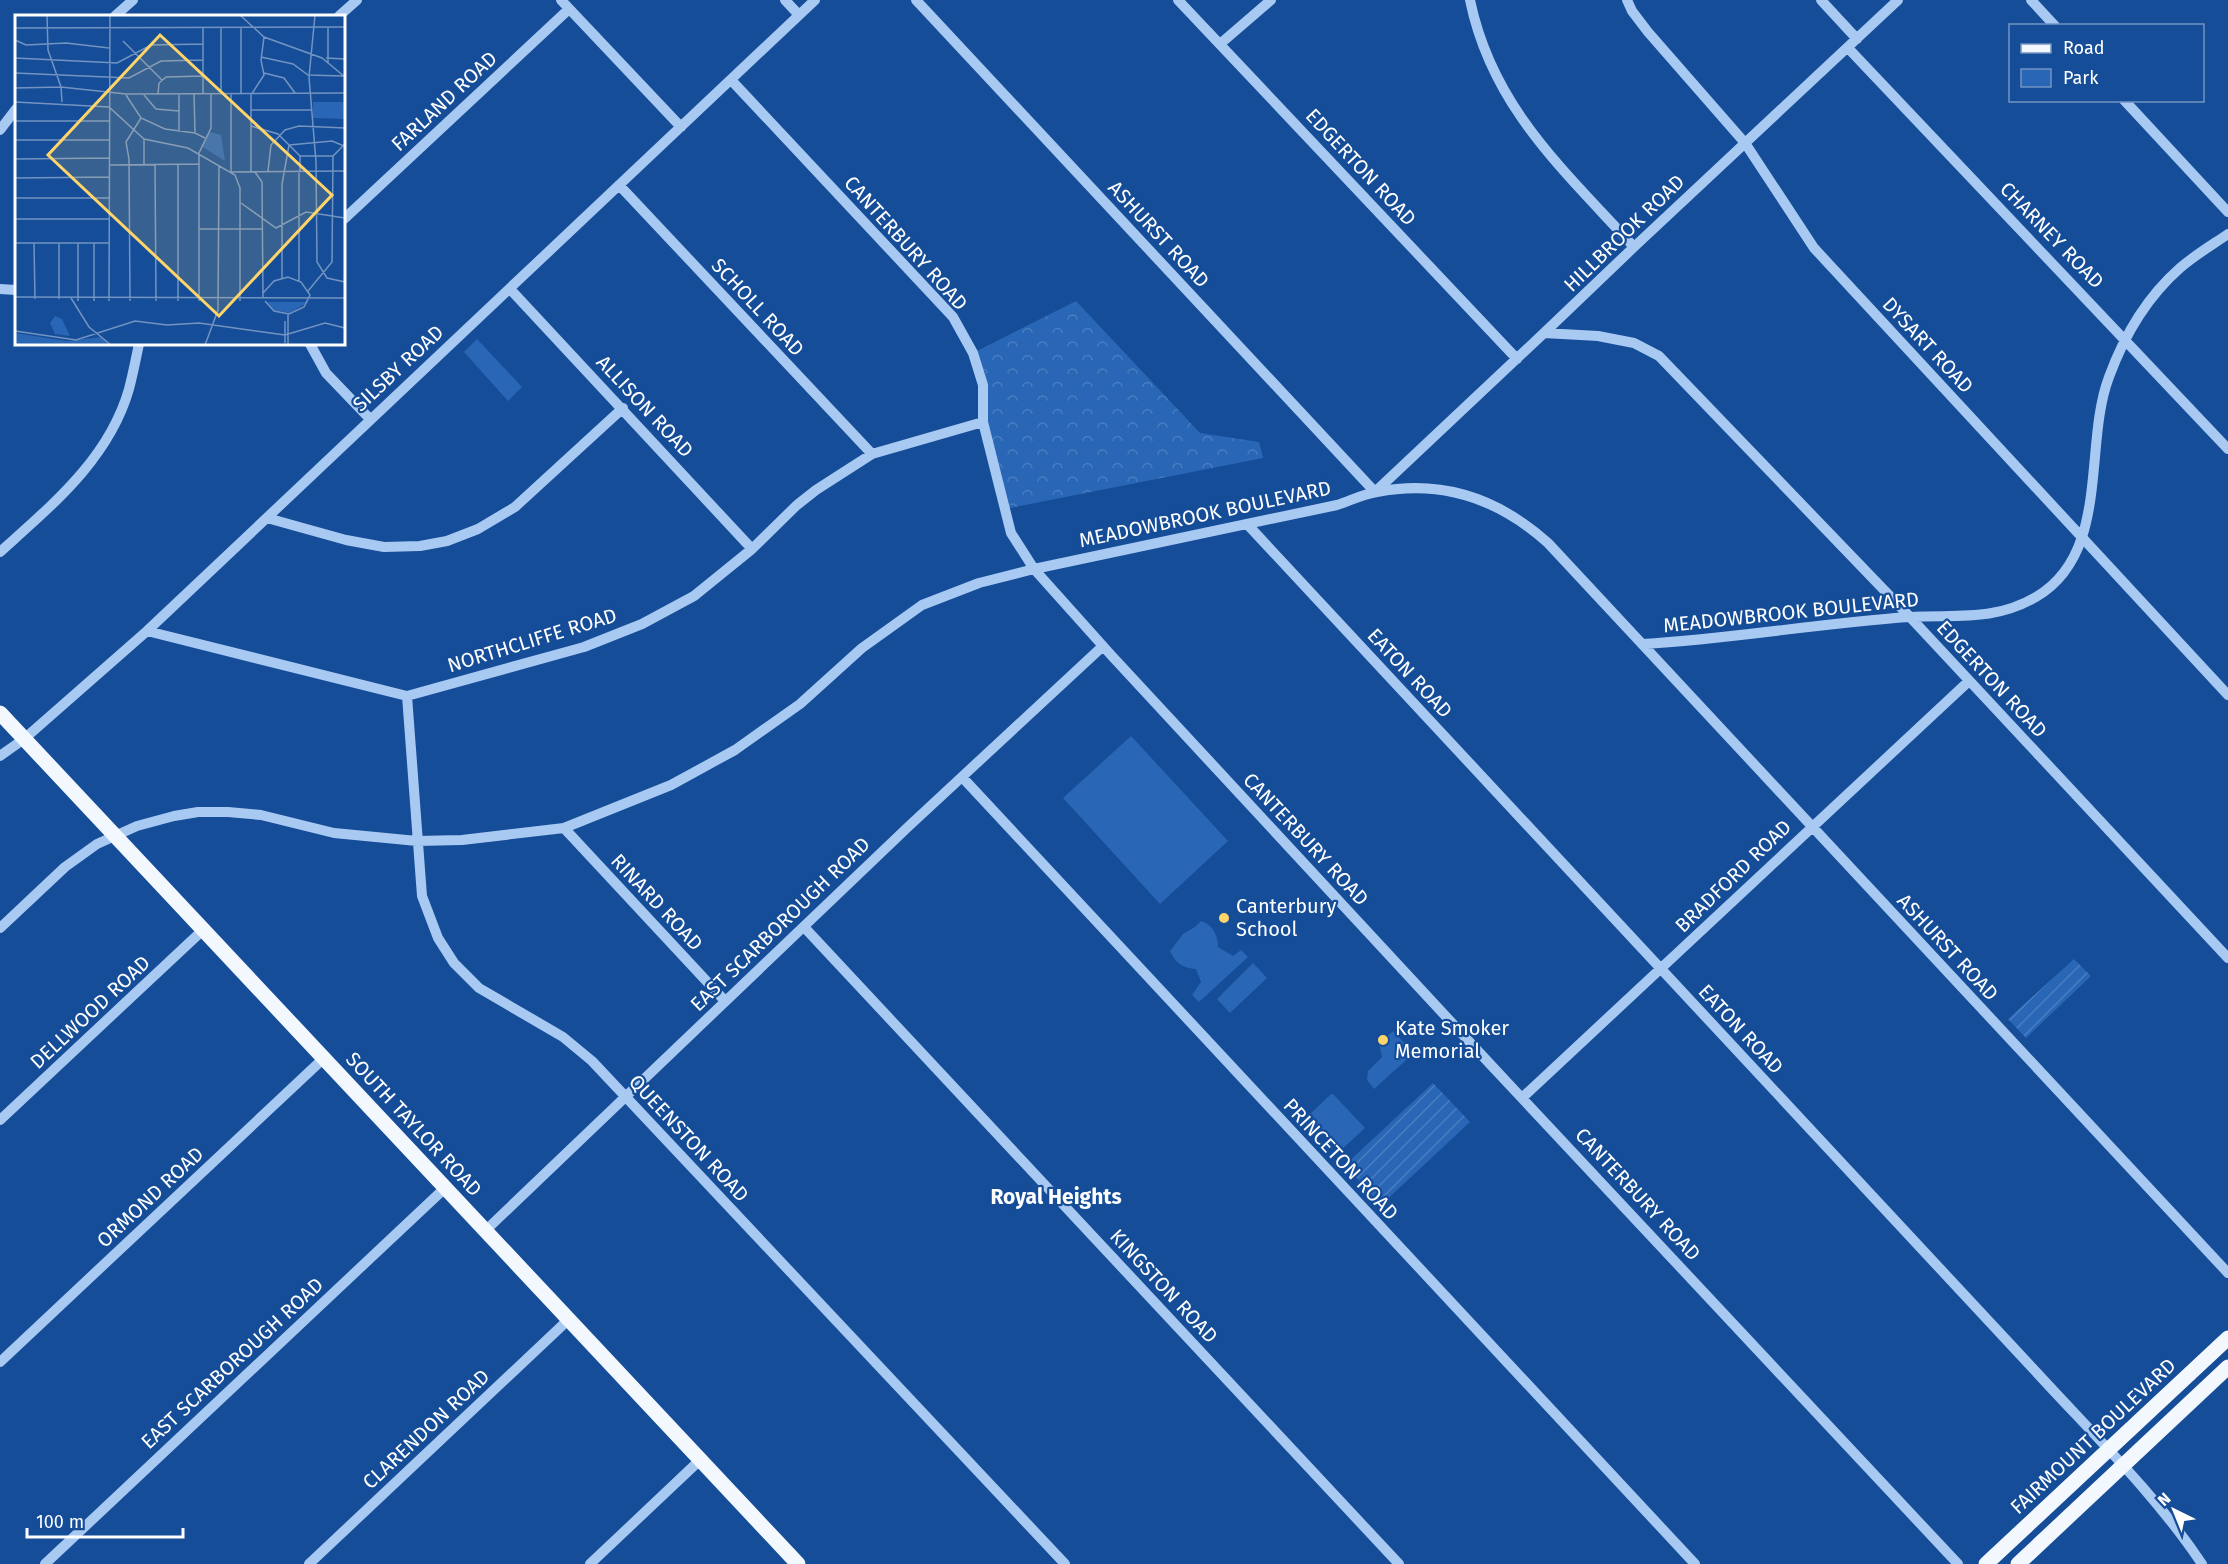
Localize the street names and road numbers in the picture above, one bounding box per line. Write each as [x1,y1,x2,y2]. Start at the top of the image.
street label: FARLAND ROAD [386,46,502,156]
street label: EDGERTON ROAD [1301,104,1421,230]
street label: HILLBROOK ROAD [1559,169,1689,297]
street label: CANTERBURY ROAD [839,171,973,315]
street label: ASHURST ROAD [1103,176,1215,292]
street label: CHARNEY ROAD [1995,177,2109,293]
street label: SCHOLL ROAD [707,253,809,361]
street label: DYSART ROAD [1877,292,1979,398]
street label: SILSBY ROAD [348,320,448,416]
street label: ALLISON ROAD [592,350,698,462]
street label: MEADOWBROOK BOULEVARD [1077,476,1333,552]
street label: MEADOWBROOK BOULEVARD [1662,587,1920,637]
street label: NORTHCLIFFE ROAD [444,603,620,677]
street label: EDGERTON ROAD [1932,616,2052,742]
street label: EATON ROAD [1363,623,1457,723]
street label: CANTERBURY ROAD [1238,768,1374,910]
street label: BRADFORD ROAD [1670,815,1796,937]
street label: EAST SCARBOROUGH ROAD [685,832,875,1016]
street label: RINARD ROAD [606,849,708,955]
street label: ASHURST ROAD [1892,889,2004,1005]
street label: DELLWOOD ROAD [25,950,155,1074]
street label: EATON ROAD [1694,979,1788,1079]
street label: SOUTH TAYLOR ROAD [341,1047,487,1201]
street label: QUEENSTON ROAD [624,1070,754,1206]
street label: PRINCETON ROAD [1279,1093,1403,1225]
street label: CANTERBURY ROAD [1570,1123,1706,1265]
street label: ORMOND ROAD [92,1142,208,1252]
street label: KINGSTON ROAD [1105,1224,1223,1348]
street label: EAST SCARBOROUGH ROAD [136,1272,328,1454]
street label: FAIRMOUNT BOULEVARD [2005,1353,2181,1519]
street label: CLARENDON ROAD [358,1364,494,1494]

